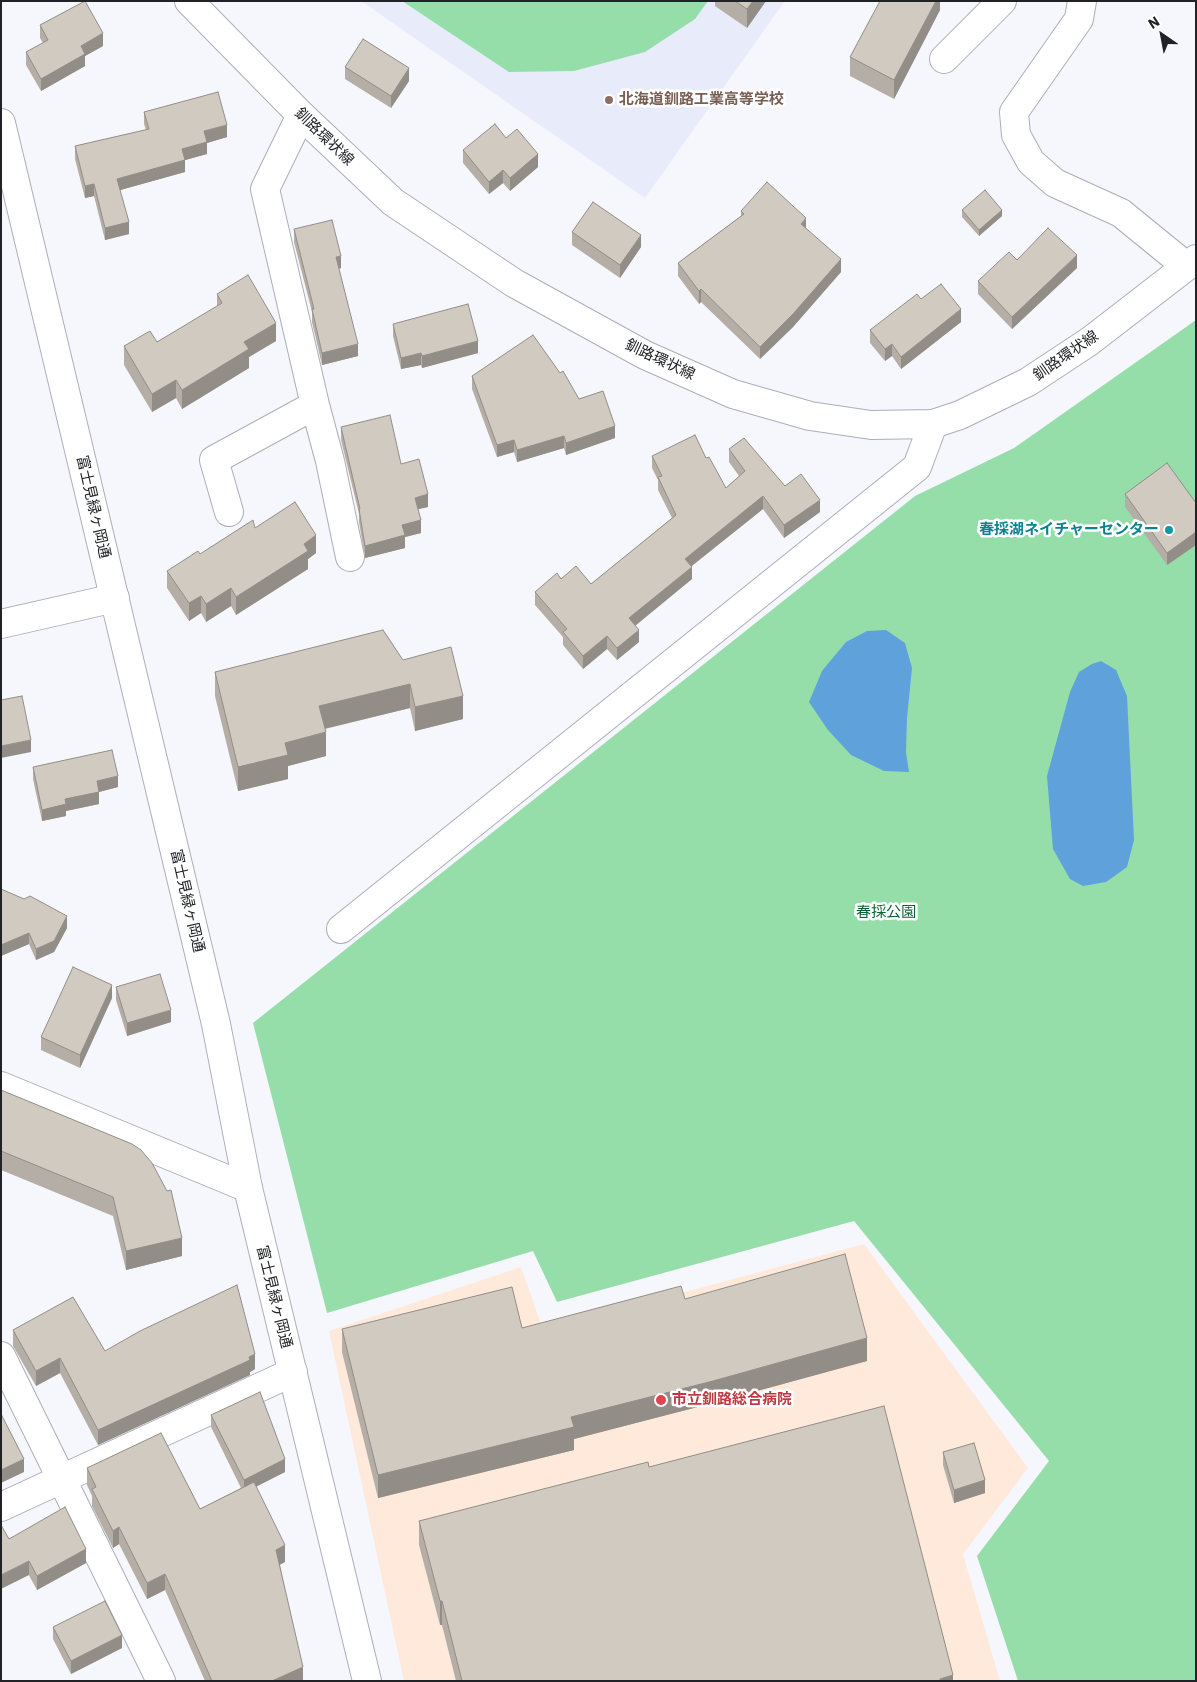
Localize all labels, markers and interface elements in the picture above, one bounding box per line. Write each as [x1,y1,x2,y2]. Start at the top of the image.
north arrow [1137,10,1187,60]
text: N [1145,12,1163,33]
place label: 北海道釧路工業高等学校 [619,91,784,109]
marker: 北海道釧路工業高等学校 [603,94,615,106]
street label: 釧路環状線 [291,104,357,170]
street label: 釧路環状線 [1030,327,1102,385]
street label: 釧路環状線 [622,336,698,384]
street label: 富士見緑ヶ岡通 [72,454,114,560]
place label: 春採湖ネイチャーセンター [979,521,1159,539]
marker: 春採湖ネイチャーセンター [1163,524,1175,536]
street label: 富士見緑ヶ岡通 [166,848,208,954]
park label: 春採公園 [856,904,916,922]
street label: 富士見緑ヶ岡通 [253,1244,295,1350]
place label: 市立釧路総合病院 [672,1391,792,1409]
marker: 市立釧路総合病院 [654,1393,668,1407]

